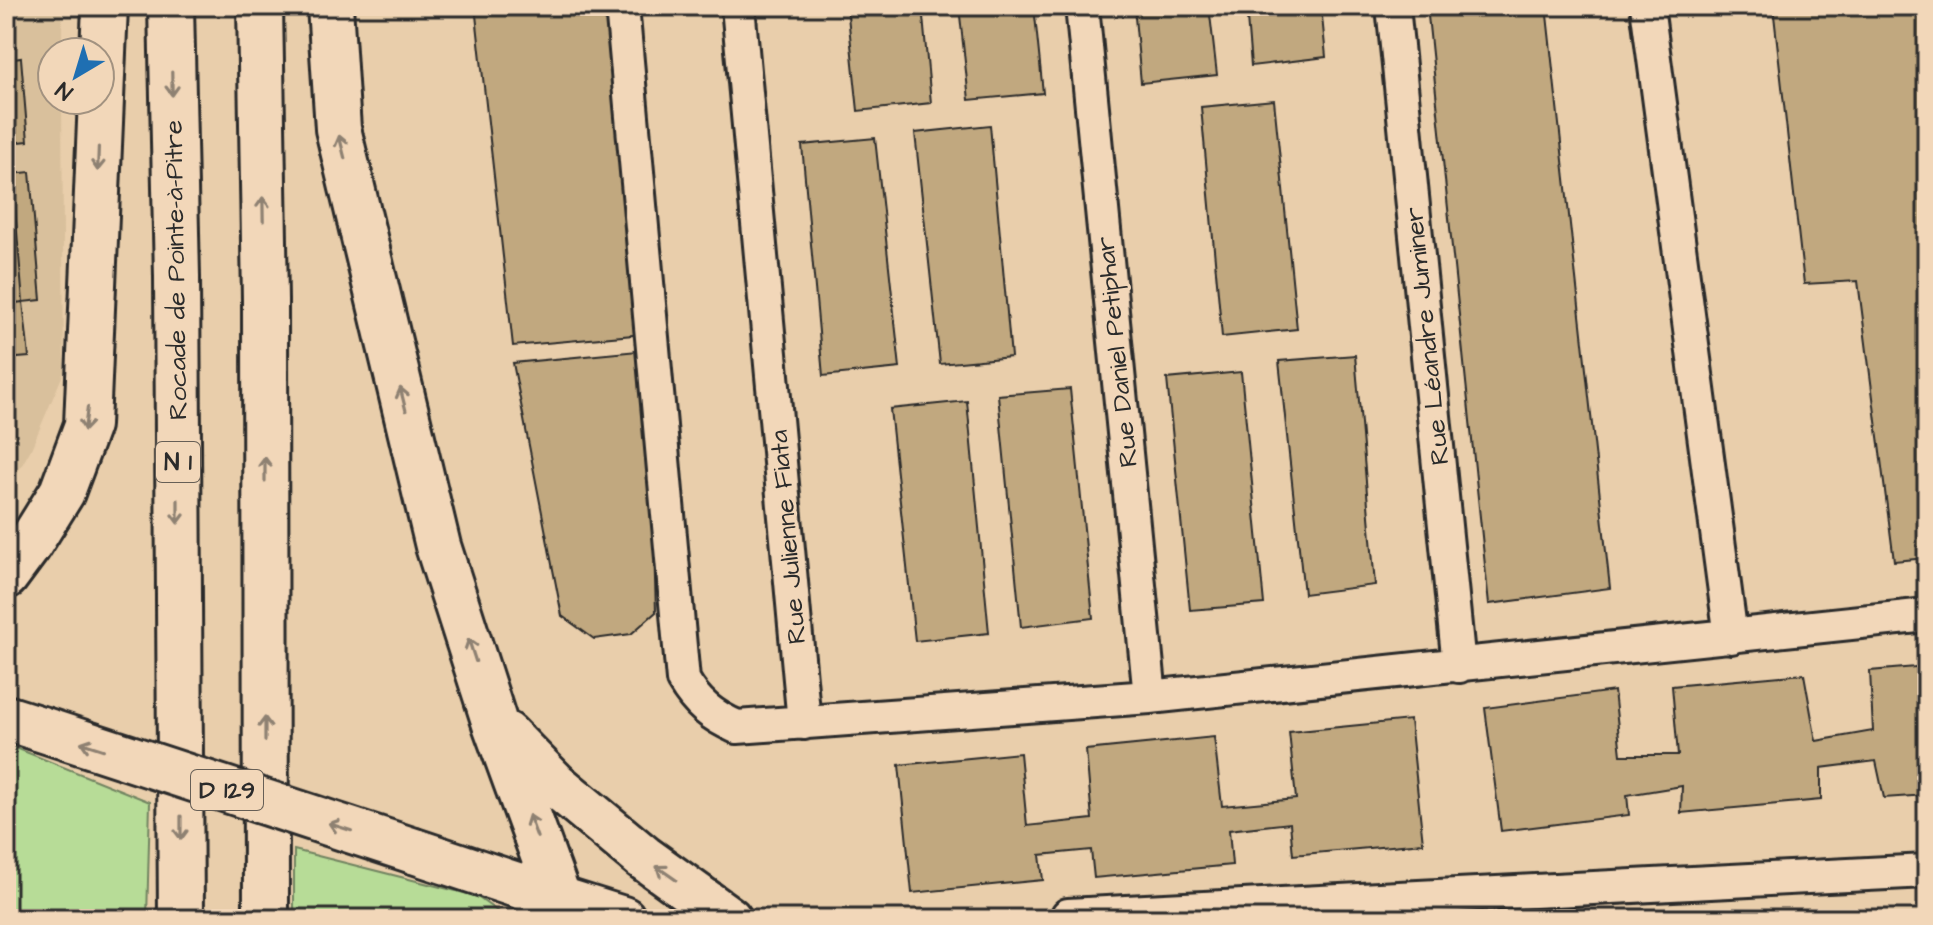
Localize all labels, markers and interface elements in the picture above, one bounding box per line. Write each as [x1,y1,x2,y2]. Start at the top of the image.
north arrow [36,36,116,116]
one-way arrow [165,70,180,97]
text: N [49,74,80,107]
street label: Rocade de Pointe-à-Pitre [155,120,197,420]
one-way arrow [334,134,349,160]
one-way arrow [90,145,105,172]
one-way arrow [256,196,271,223]
street label: Rue Léandre Juminer [1396,205,1458,467]
street label: Rue Daniel Petiphar [1087,235,1147,469]
one-way arrow [394,387,409,413]
one-way arrow [78,405,93,431]
street label: Rue Julienne Fiata [761,428,815,645]
road number: N 1 [156,442,200,482]
one-way arrow [257,456,273,483]
one-way arrow [171,498,186,525]
one-way arrow [463,638,478,663]
one-way arrow [257,716,273,743]
one-way arrow [80,738,106,753]
road number: D 129 [191,770,263,810]
one-way arrow [173,814,188,841]
one-way arrow [525,814,539,839]
one-way arrow [327,819,353,834]
one-way arrow [655,865,677,881]

